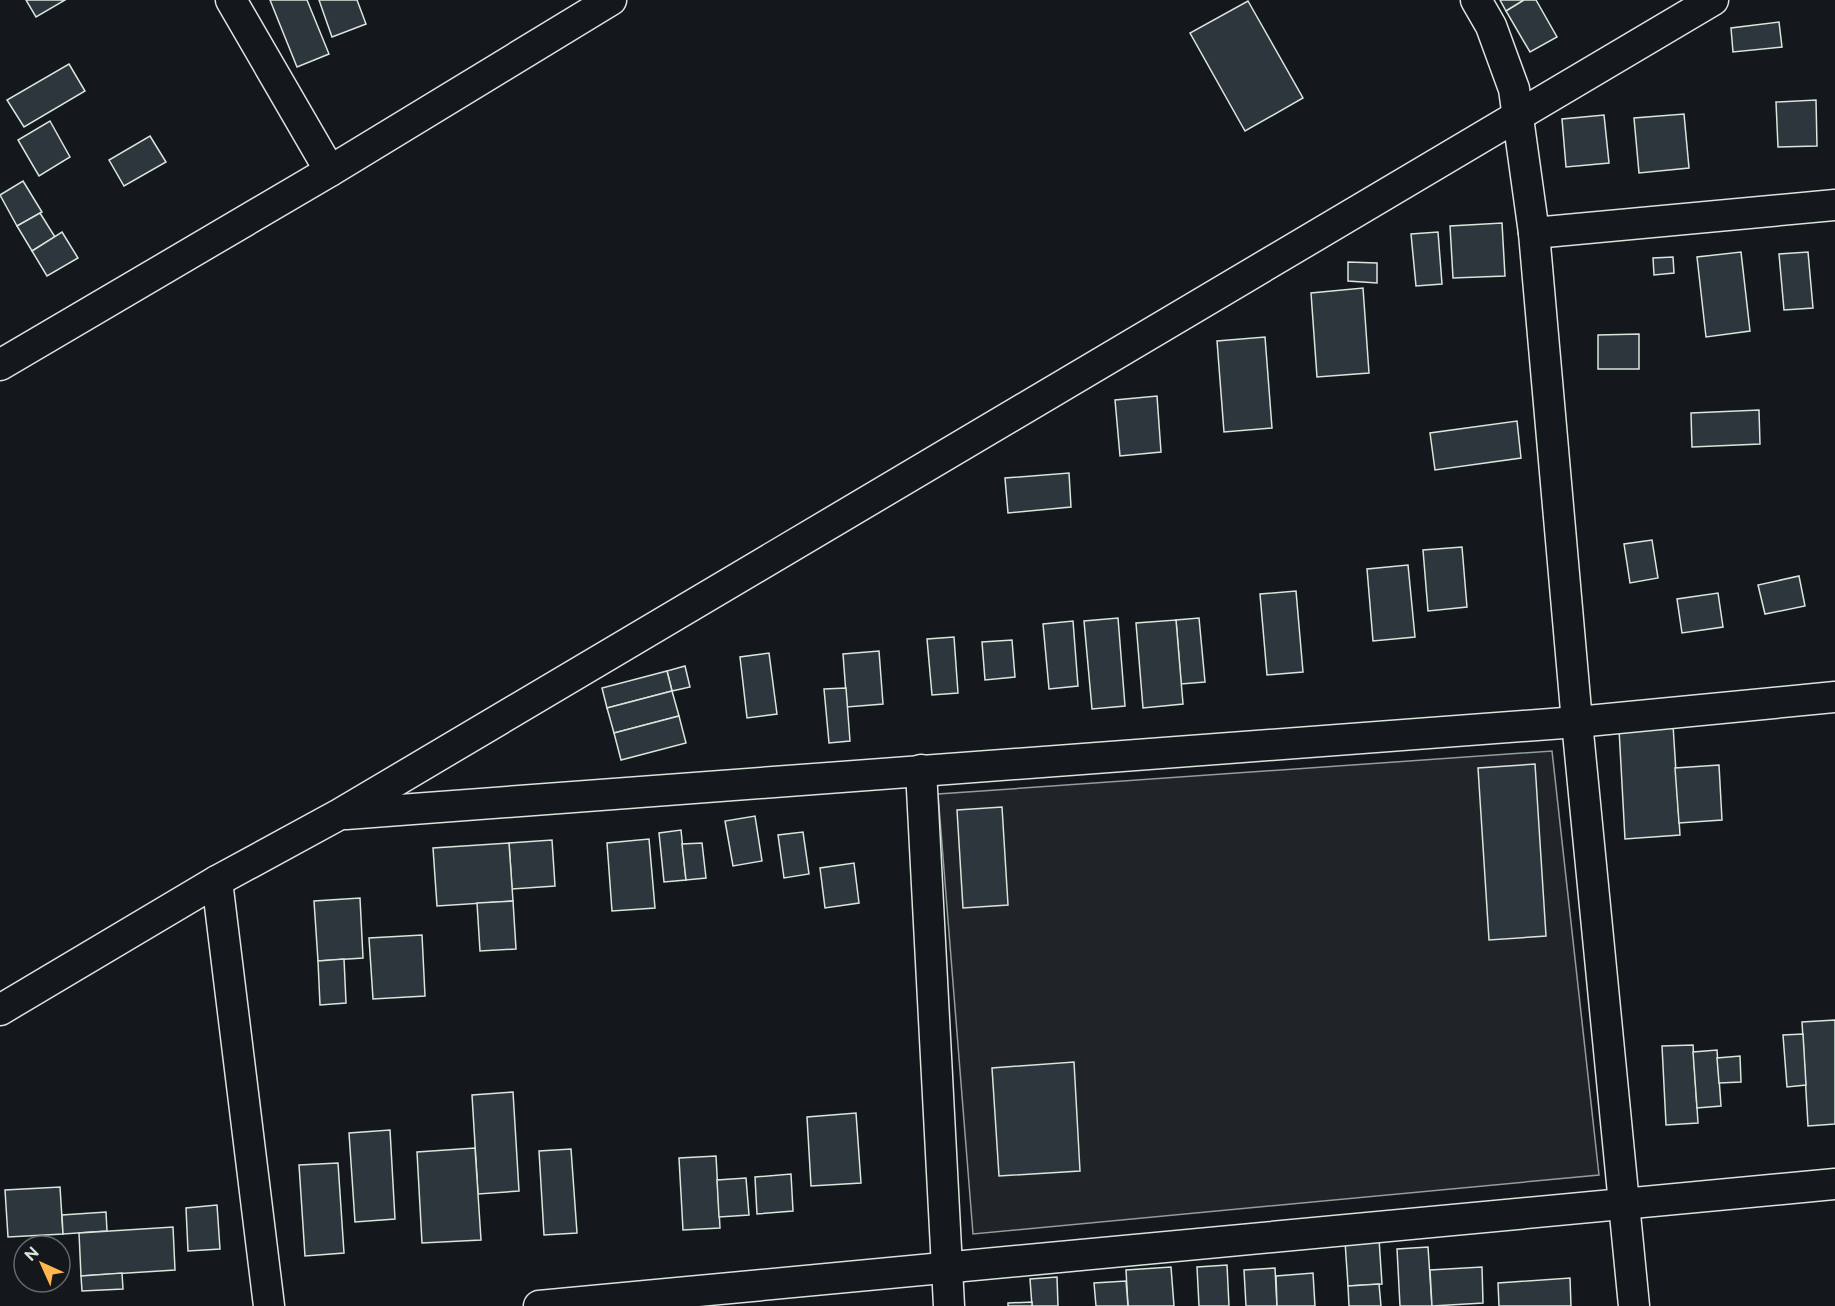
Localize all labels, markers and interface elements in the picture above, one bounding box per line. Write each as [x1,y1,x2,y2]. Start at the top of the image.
north arrow [12,1234,72,1294]
text: N [21,1243,43,1265]

